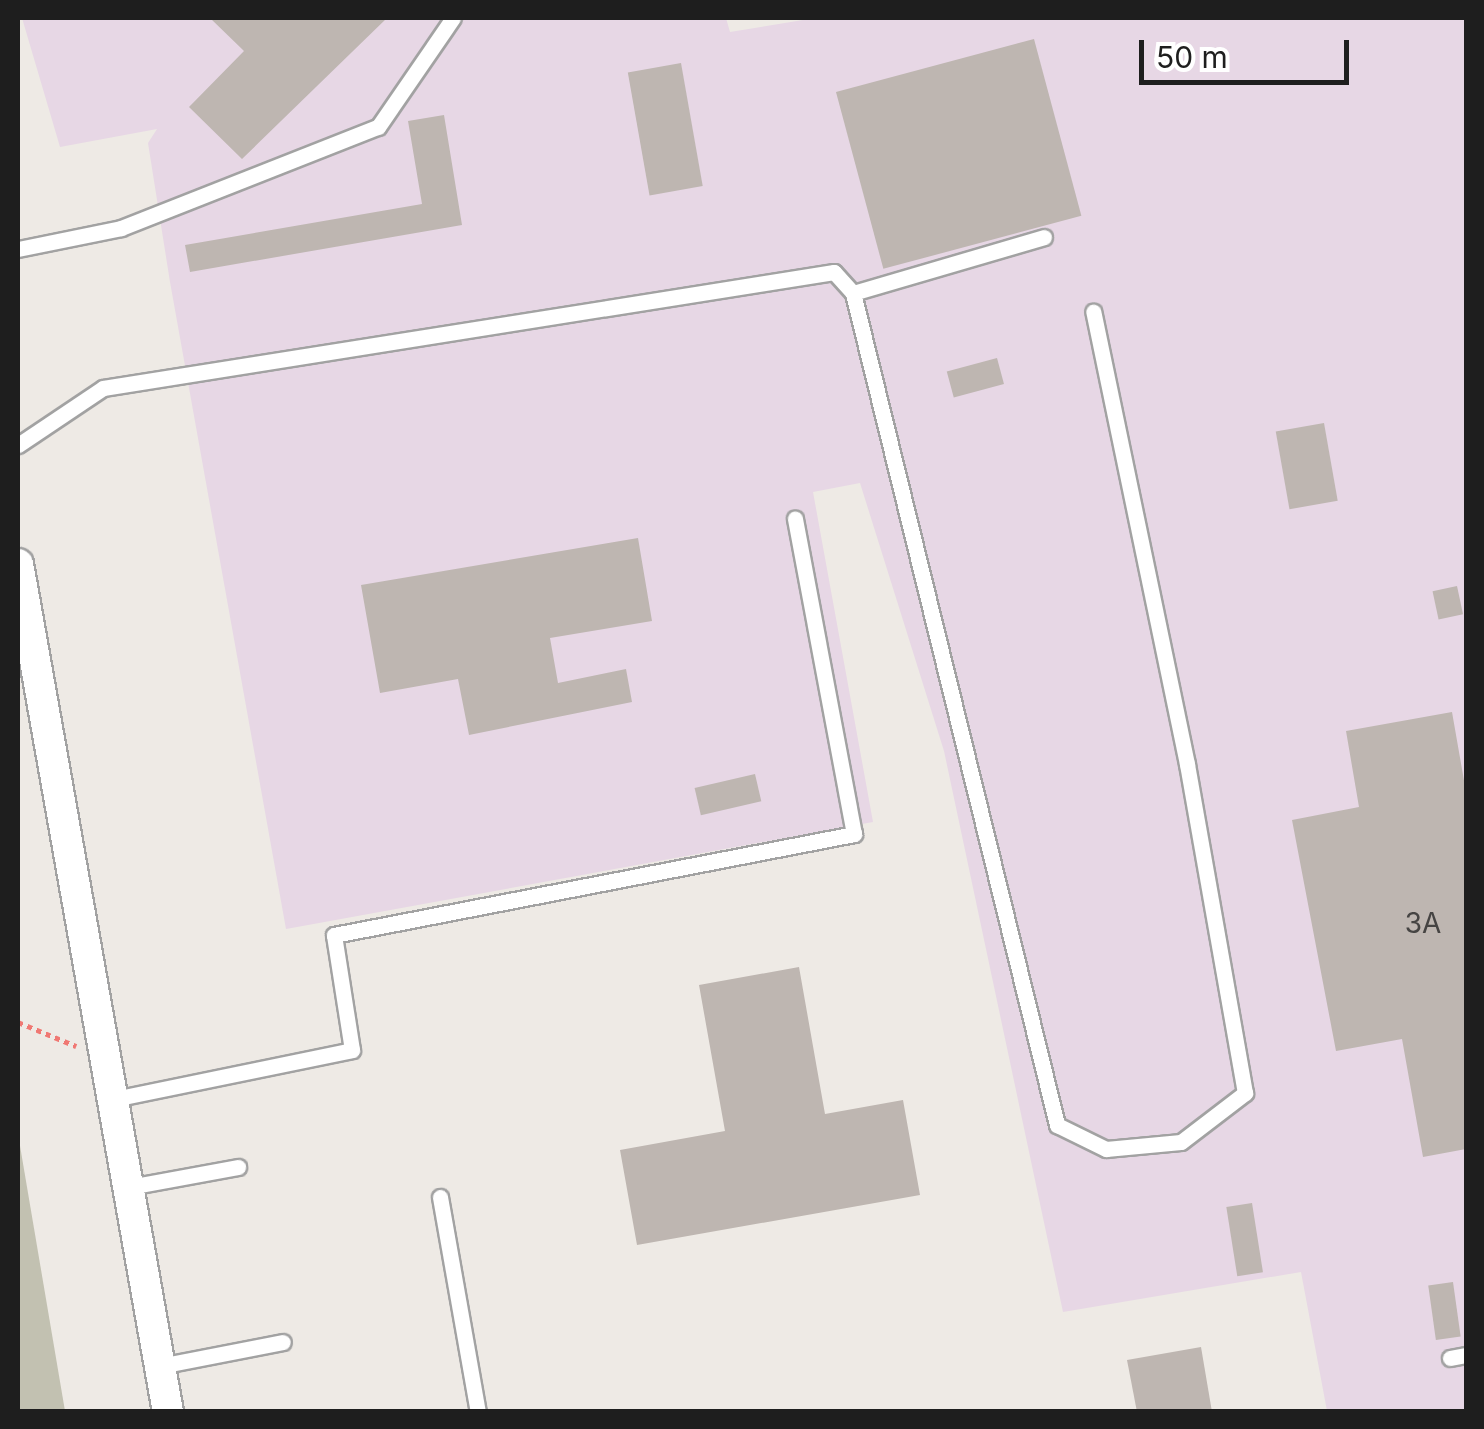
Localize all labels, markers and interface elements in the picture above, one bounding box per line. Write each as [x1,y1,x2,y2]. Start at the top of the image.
scale bar [1144,20,1354,82]
text: 50 m [1156,39,1228,75]
house number: 3А [1405,906,1441,940]

